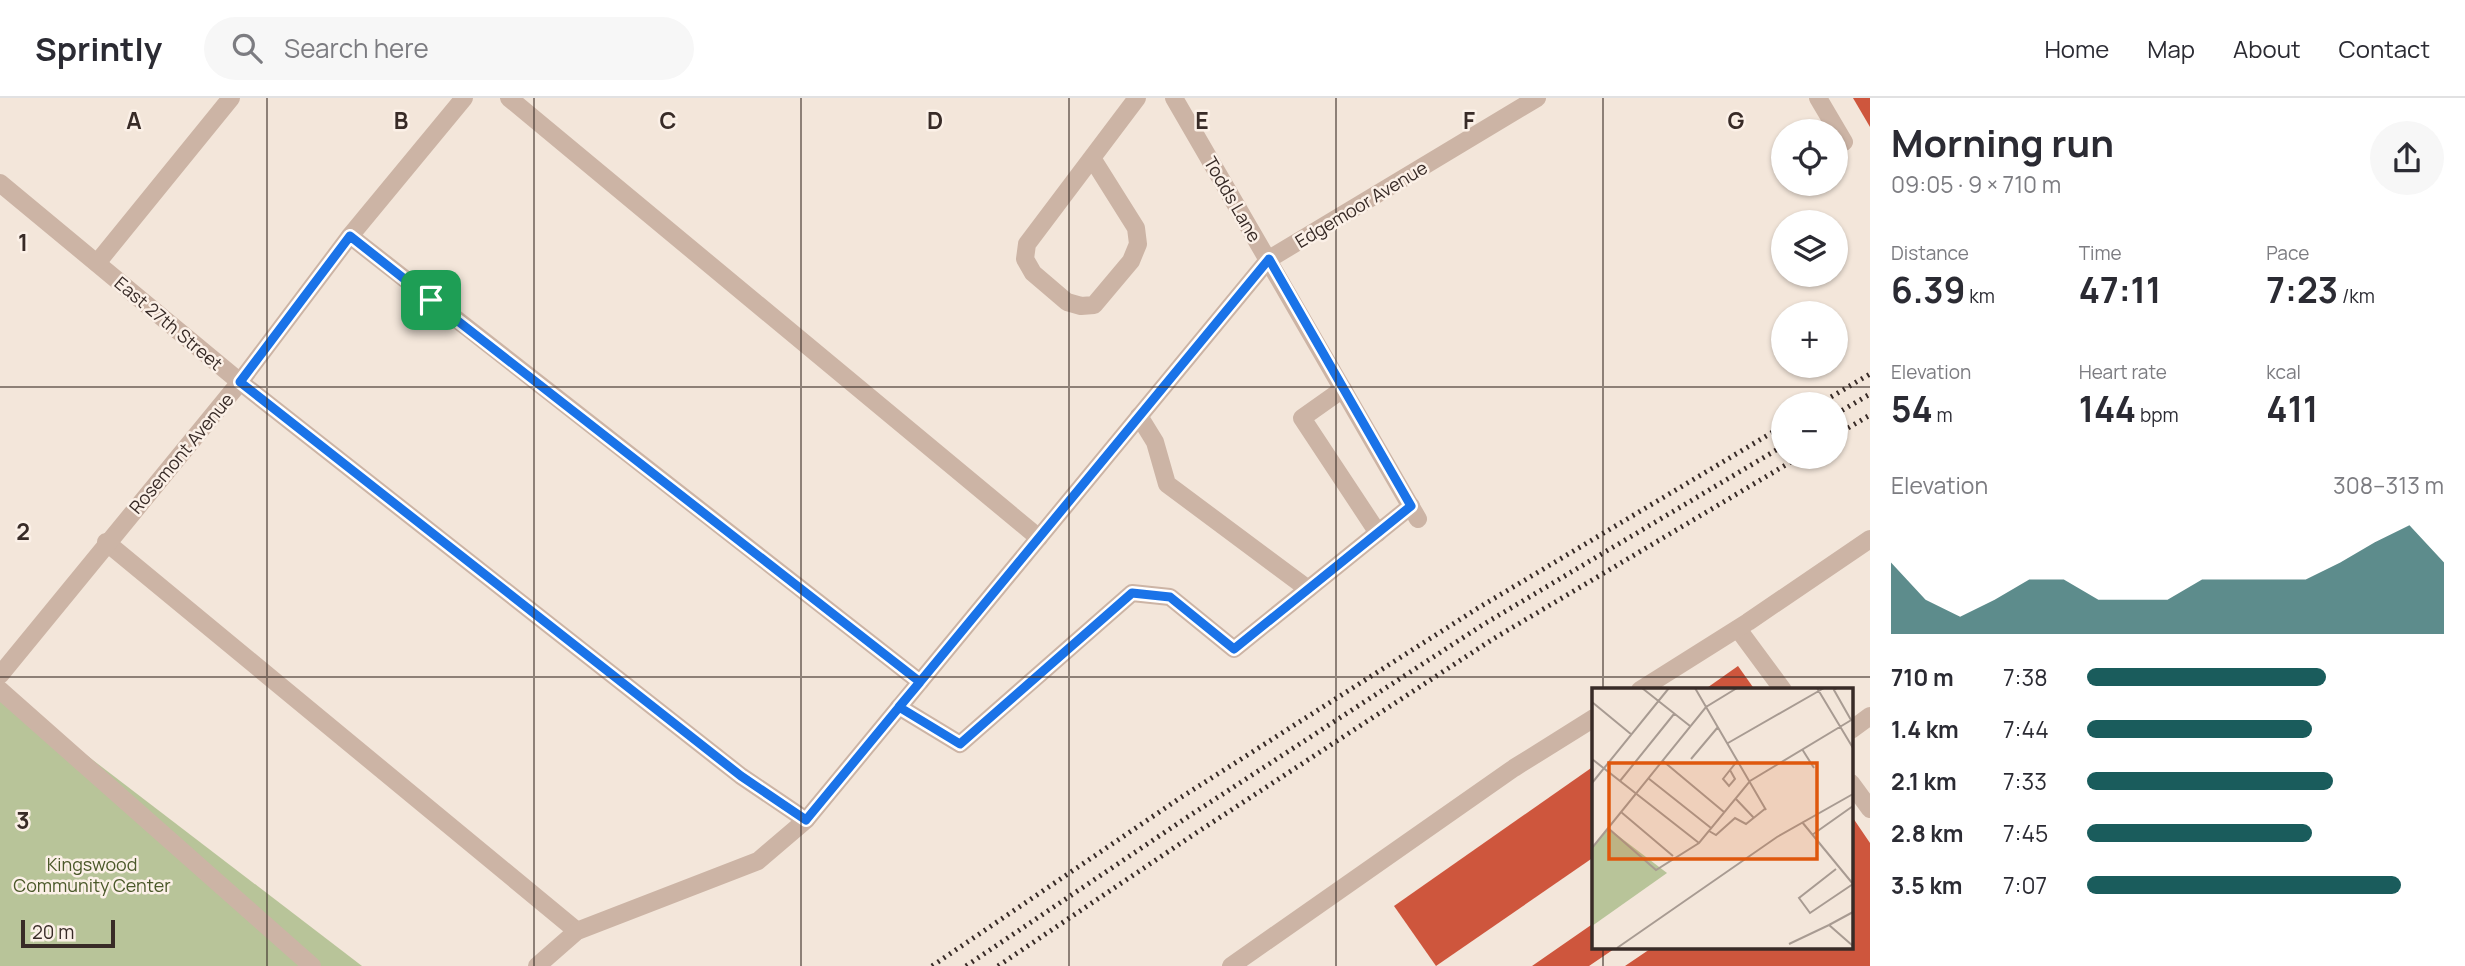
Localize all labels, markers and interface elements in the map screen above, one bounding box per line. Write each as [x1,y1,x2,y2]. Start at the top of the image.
search box [204,17,694,80]
text: Sprintly [35,26,162,71]
icon: search [228,29,266,67]
text: Search here [284,30,429,66]
text: Home [2044,32,2109,65]
text: Map [2147,32,2195,65]
text: About [2233,32,2301,65]
text: Contact [2339,32,2430,65]
text: A [126,104,142,136]
text: B [394,104,408,136]
text: C [660,104,677,136]
text: D [927,104,943,136]
text: E [1195,104,1209,136]
text: F [1463,104,1475,136]
text: G [1728,104,1745,136]
text: Morning run [1891,116,2114,168]
map controls [1771,119,1848,469]
button: locate [1771,119,1848,196]
button: share [2370,121,2444,195]
street label: Todds Lane [1199,152,1267,246]
street label: Edgemoor Avenue [1291,155,1431,253]
text: 09:05 · 9 × 710 m [1891,168,2061,200]
button: layers [1771,210,1848,287]
text: 1 [18,226,28,258]
text: Distance [1891,240,1969,266]
text: Time [2079,240,2122,266]
text: Pace [2266,240,2309,266]
text: 6.39 [1891,266,1965,314]
text: 47:11 [2079,266,2161,314]
text: 7:23 [2266,266,2338,314]
pin [401,270,461,330]
street label: East 27th Street [110,271,228,375]
icon: arrive [412,281,450,319]
text: km [1965,283,1995,309]
text: /km [2338,283,2375,309]
button: + [1771,301,1848,378]
text: Elevation [1891,359,1971,385]
text: Heart rate [2079,359,2167,385]
text: kcal [2266,359,2301,385]
text: 54 [1891,385,1933,433]
text: 144 [2079,385,2136,433]
text: 411 [2266,385,2318,433]
street label: Rosemont Avenue [123,388,239,518]
button: − [1771,392,1848,469]
text: m [1933,402,1953,428]
text: bpm [2136,402,2179,428]
text: Elevation [1891,469,1988,501]
text: 308–313 m [2333,469,2444,501]
text: 2 [16,515,30,547]
text: 710 m [1891,661,1954,693]
text: 7:38 [2003,661,2048,693]
inset map [1592,688,1853,948]
text: 1.4 km [1891,713,1959,745]
text: 7:44 [2003,713,2049,745]
text: 2.1 km [1891,765,1957,797]
text: 7:33 [2003,765,2047,797]
text: 3 [16,804,30,836]
text: 2.8 km [1891,817,1963,849]
text: 7:45 [2003,817,2048,849]
park label: Kingswood Community Center [13,852,171,897]
text: 3.5 km [1891,869,1962,901]
text: 7:07 [2003,869,2047,901]
scale bar [21,917,116,949]
text: 20 m [32,919,74,945]

